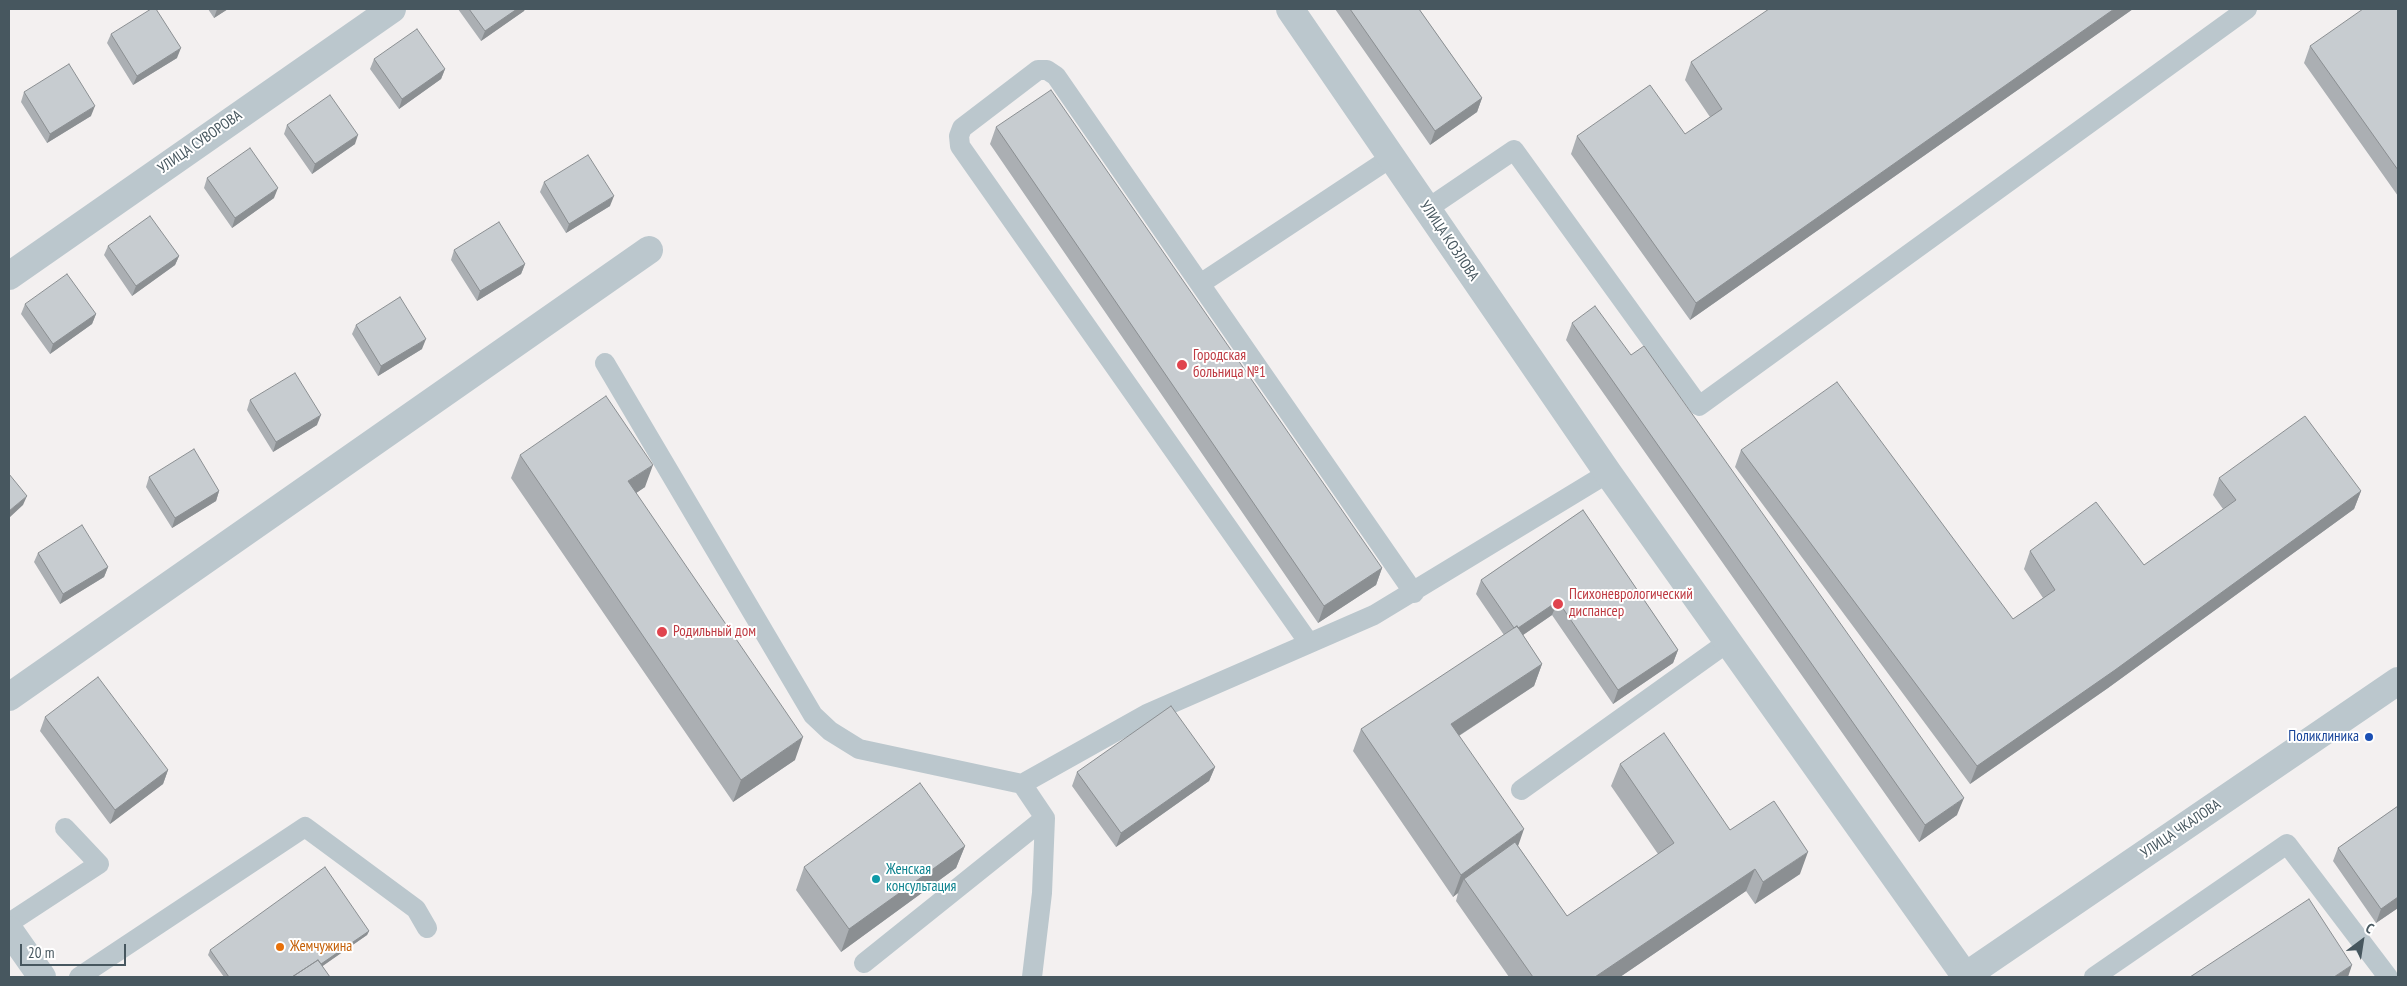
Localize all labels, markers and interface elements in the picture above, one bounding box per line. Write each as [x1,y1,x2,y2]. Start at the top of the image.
street label: УЛИЦА СУВОРОВА [155,106,245,178]
street label: УЛИЦА КОЗЛОВА [1416,198,1482,284]
place label: Городская больница №1 [1193,347,1266,382]
marker: Городская больница №1 [1175,358,1189,372]
place label: Психоневрологический диспансер [1569,586,1693,621]
marker: Психоневрологический диспансер [1551,597,1565,611]
place label: Родильный дом [673,623,756,641]
marker: Родильный дом [655,625,669,639]
place label: Поликлиника [2288,728,2359,746]
marker: Поликлиника [2363,731,2375,743]
street label: УЛИЦА ЧКАЛОВА [2138,796,2224,862]
place label: Женская консультация [886,861,956,896]
marker: Женская консультация [870,873,882,885]
north arrow [2337,916,2387,966]
text: С [2362,919,2377,938]
scale bar [22,934,129,966]
place label: Жемчужина [290,938,352,956]
marker: Жемчужина [274,941,286,953]
text: 20 m [28,943,54,962]

